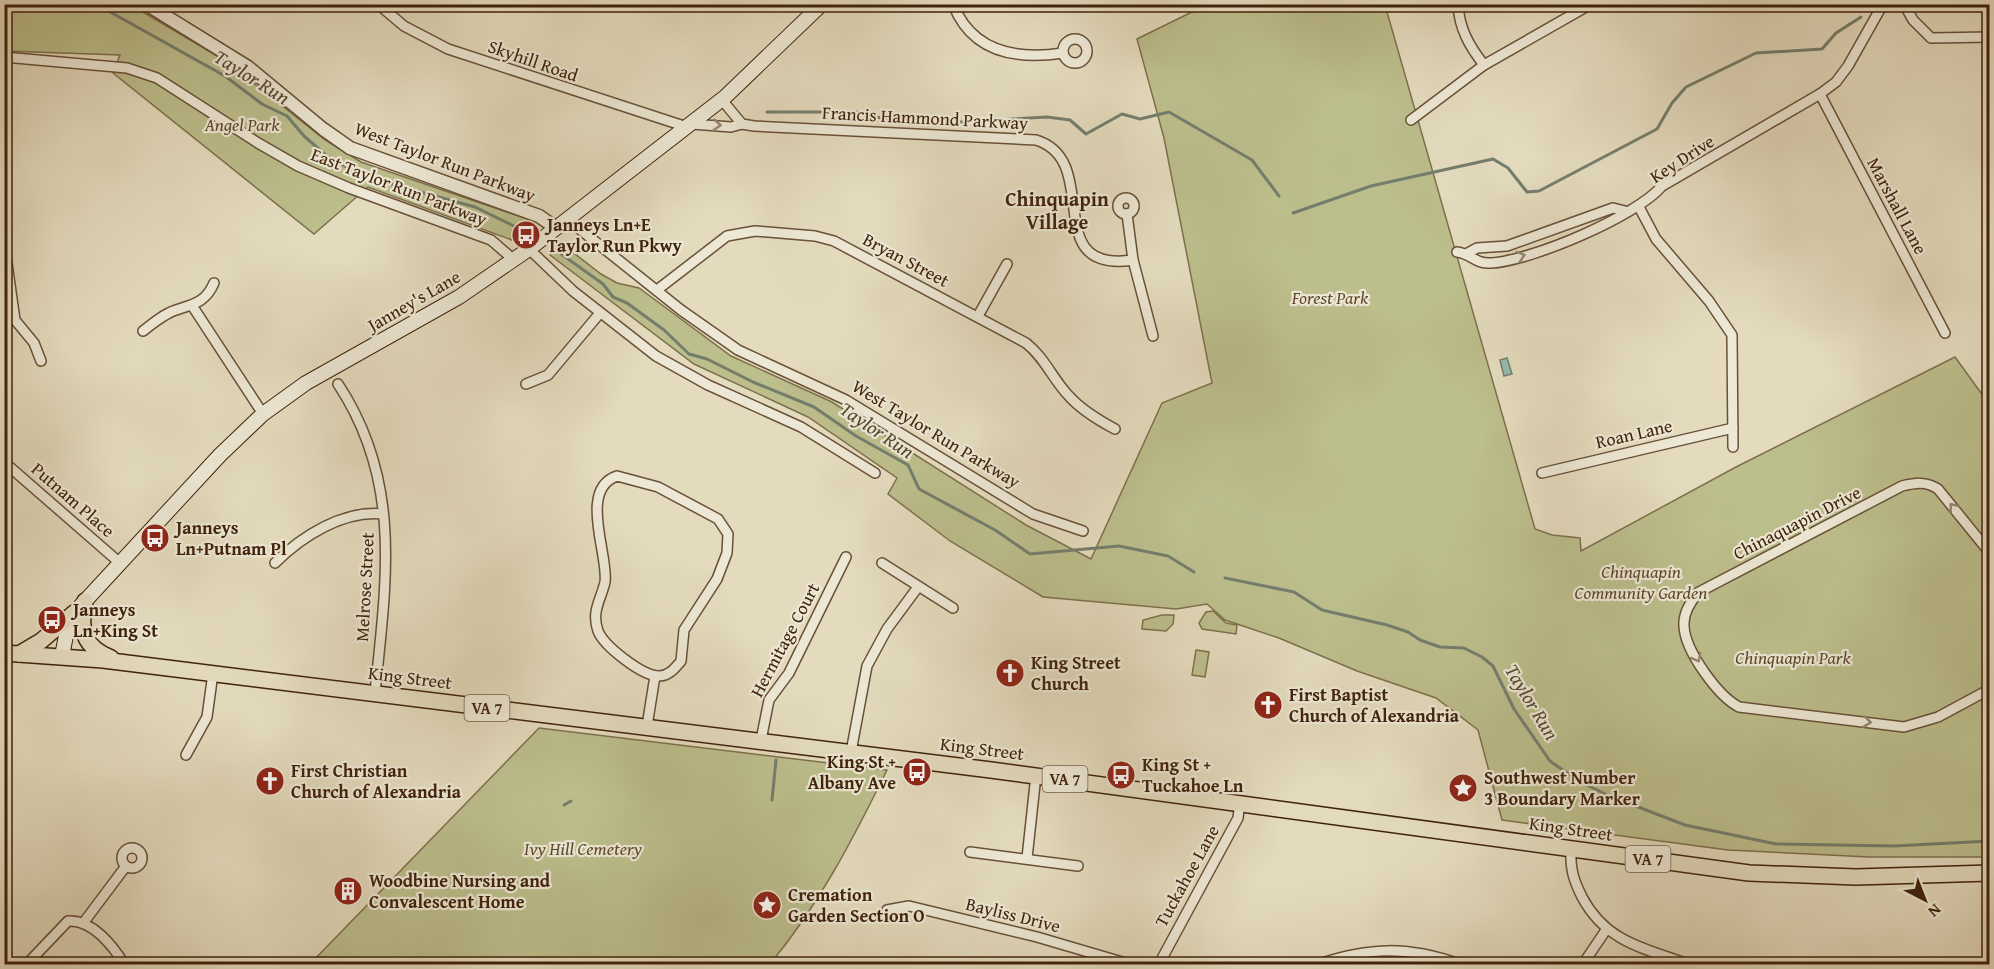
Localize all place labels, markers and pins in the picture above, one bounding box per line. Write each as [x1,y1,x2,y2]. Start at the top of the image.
place label: Janneys Ln+E Taylor Run Pkwy [544,211,683,259]
bus stop icon: Janneys Ln+E Taylor Run Pkwy [510,219,542,251]
place label: Janneys Ln+Putnam Pl [173,514,287,562]
bus stop icon: Janneys Ln+Putnam Pl [139,522,171,554]
place label: Janneys Ln+King St [70,596,158,644]
bus stop icon: Janneys Ln+King St [36,604,68,636]
place label: King Street Church [1031,649,1121,697]
church icon: King Street Church [994,657,1026,689]
place label: First Baptist Church of Alexandria [1289,681,1460,729]
church icon: First Baptist Church of Alexandria [1252,689,1284,721]
place label: King St + Albany Ave [808,748,896,796]
place label: King St + Tuckahoe Ln [1142,751,1244,799]
bus stop icon: King St + Albany Ave [901,756,933,788]
place label: First Christian Church of Alexandria [291,757,462,805]
bus stop icon: King St + Tuckahoe Ln [1105,759,1137,791]
place label: Southwest Number 3 Boundary Marker [1484,764,1641,812]
church icon: First Christian Church of Alexandria [254,765,286,797]
place icon: Southwest Number 3 Boundary Marker [1447,772,1479,804]
place label: Woodbine Nursing and Convalescent Home [369,867,551,915]
building icon: Woodbine Nursing and Convalescent Home [332,875,364,907]
place label: Cremation Garden Section O [788,881,925,929]
place icon: Cremation Garden Section O [751,889,783,921]

